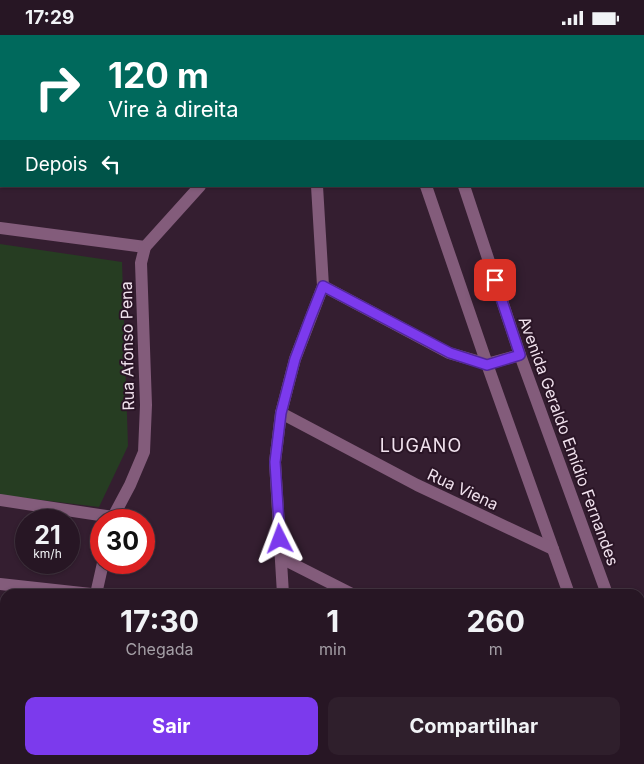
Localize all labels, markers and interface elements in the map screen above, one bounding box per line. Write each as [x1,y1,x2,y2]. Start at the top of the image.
text: 17:29 [25,6,74,29]
text: 120 m [108,54,209,96]
icon: right [25,55,90,120]
text: Vire à direita [108,96,239,122]
icon: left [97,150,125,178]
text: Depois [25,153,87,176]
pin [474,259,516,301]
icon: arrive [481,266,509,294]
street label: Rua Afonso Pena [116,281,138,411]
street label: Avenida Geraldo Emídio Fernandes [514,314,624,568]
district label: LUGANO [380,435,462,456]
street label: Rua Viena [424,464,502,514]
speed limit sign: 30 [90,509,155,574]
position arrow [253,512,305,564]
text: 21 [34,520,61,550]
text: km/h [33,546,62,561]
text: 17:30 [120,603,199,639]
text: 1 [326,603,339,639]
text: 260 [466,603,525,639]
text: Chegada [125,639,194,659]
text: min [319,639,346,659]
text: m [489,639,503,659]
button: Sair [25,697,318,755]
button: Compartilhar [328,697,620,755]

